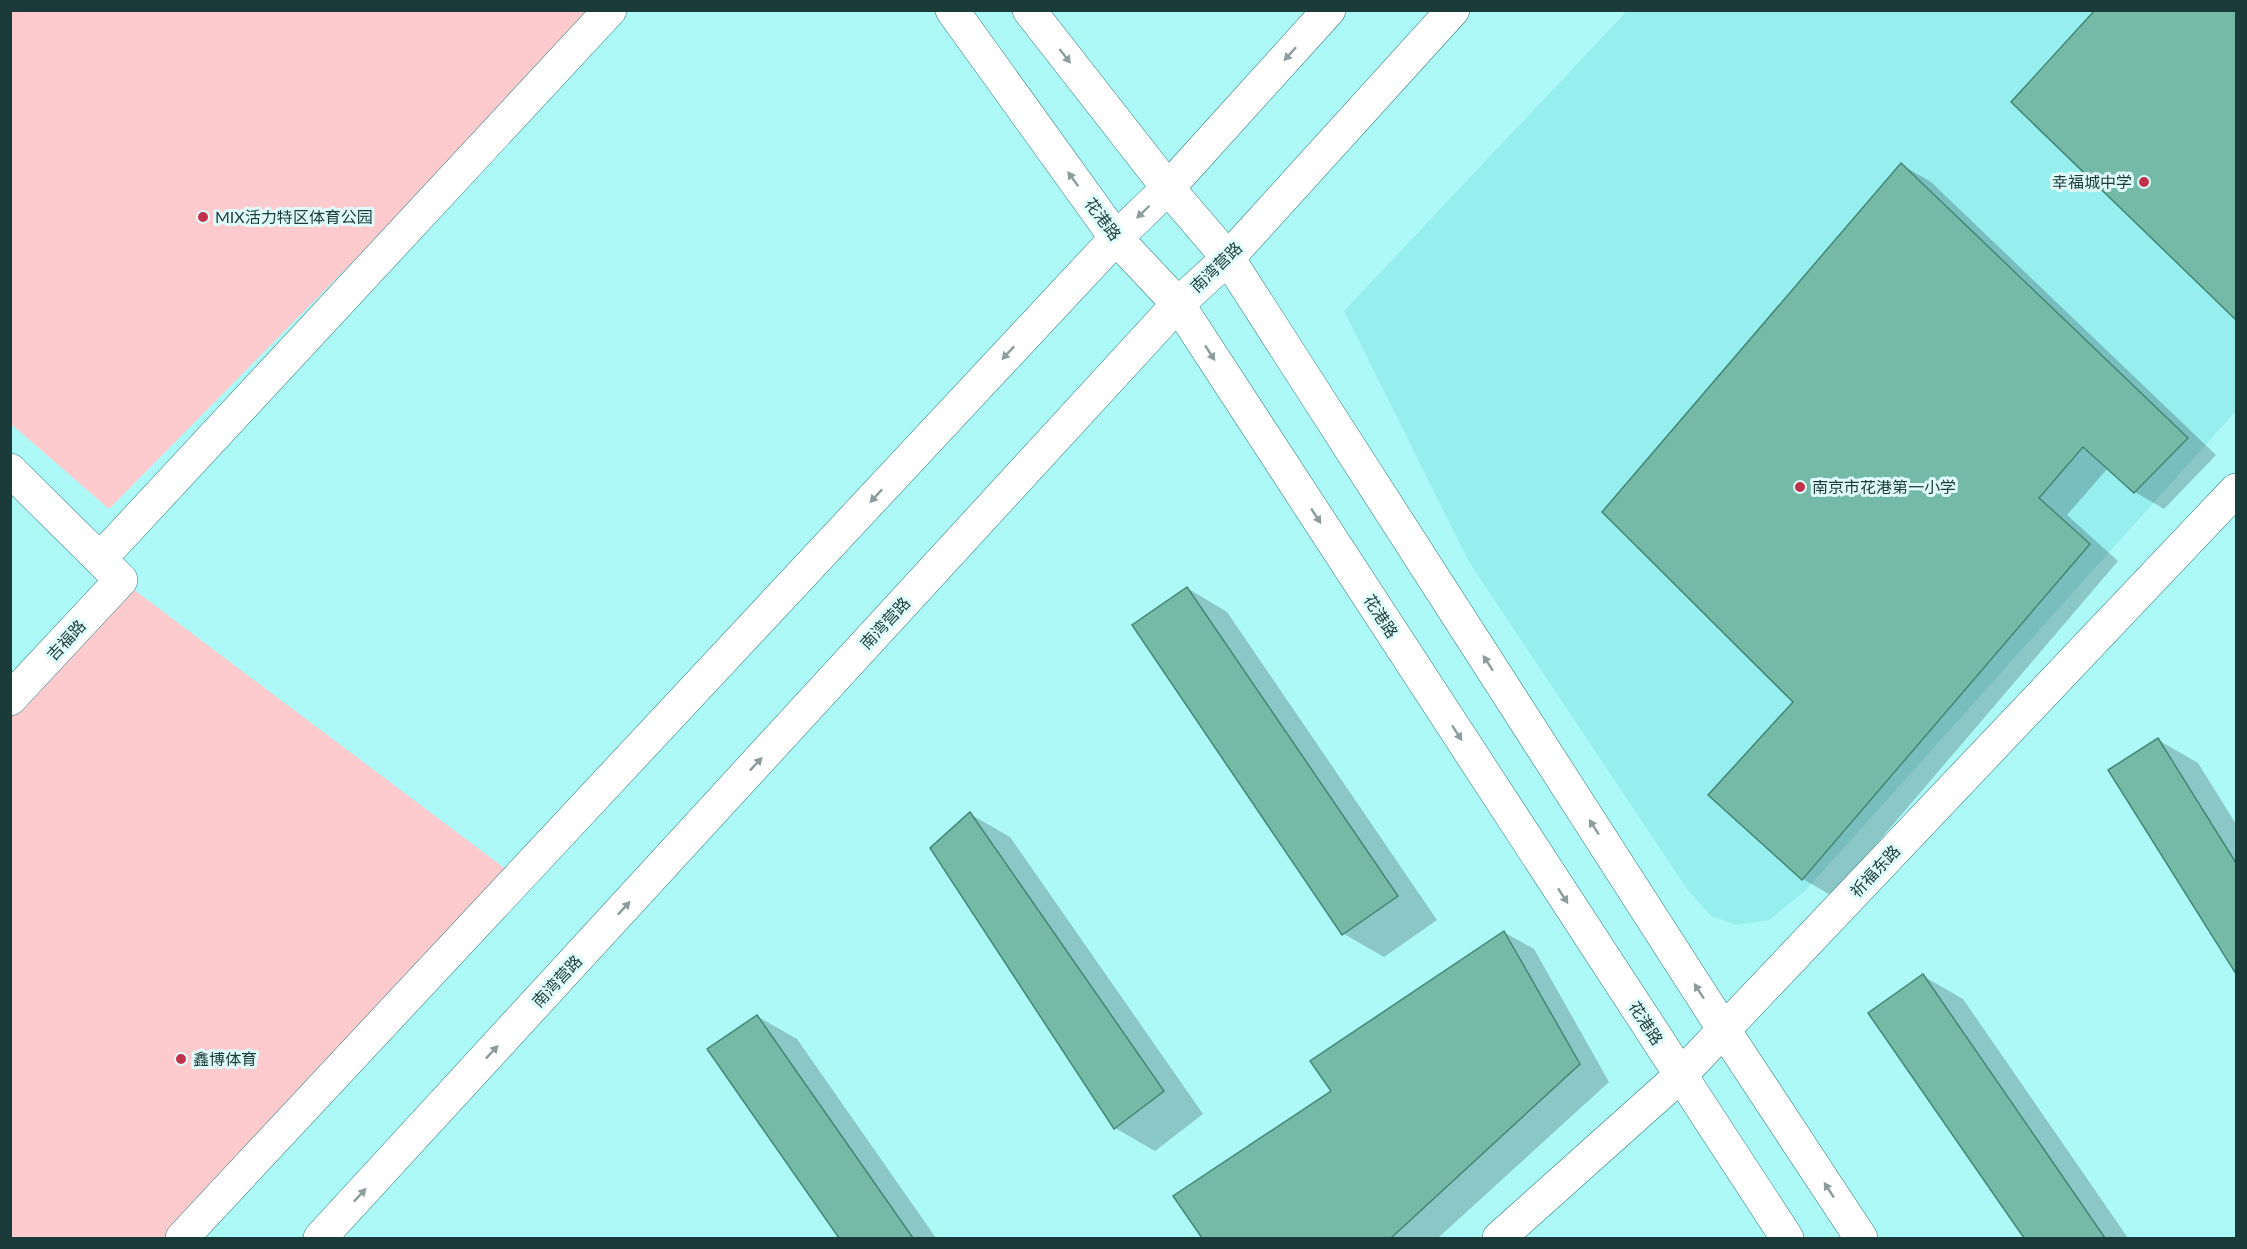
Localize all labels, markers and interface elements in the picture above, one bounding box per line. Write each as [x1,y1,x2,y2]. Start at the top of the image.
one-way arrow [1284,46,1297,61]
one-way arrow [1059,49,1071,64]
one-way arrow [1068,171,1080,186]
place label: 幸福城中学 [2052,172,2132,191]
marker: 幸福城中学 [2137,175,2151,189]
street label: 花港路 [1081,194,1125,244]
one-way arrow [1135,205,1150,219]
place label: MIX活力特区体育公园 [215,207,373,226]
marker: MIX活力特区体育公园 [196,210,210,224]
street label: 南湾营路 [1186,238,1245,296]
one-way arrow [1204,345,1215,361]
one-way arrow [1002,346,1016,360]
place label: 南京市花港第一小学 [1812,477,1956,496]
marker: 南京市花港第一小学 [1793,480,1807,494]
one-way arrow [869,489,883,503]
one-way arrow [1311,508,1322,524]
street label: 花港路 [1360,590,1402,641]
street label: 南湾营路 [856,593,913,653]
street label: 吉福路 [42,616,89,664]
one-way arrow [1483,655,1494,671]
one-way arrow [1451,724,1463,740]
one-way arrow [748,758,762,772]
one-way arrow [1588,819,1599,835]
street label: 祈福东路 [1846,841,1903,901]
one-way arrow [1558,888,1569,904]
one-way arrow [617,901,630,916]
street label: 南湾营路 [528,951,585,1011]
one-way arrow [1694,983,1705,999]
street label: 花港路 [1625,997,1667,1048]
one-way arrow [485,1044,499,1059]
place label: 鑫博体育 [193,1049,257,1068]
marker: 鑫博体育 [174,1052,188,1066]
one-way arrow [1823,1182,1835,1198]
one-way arrow [353,1188,367,1203]

